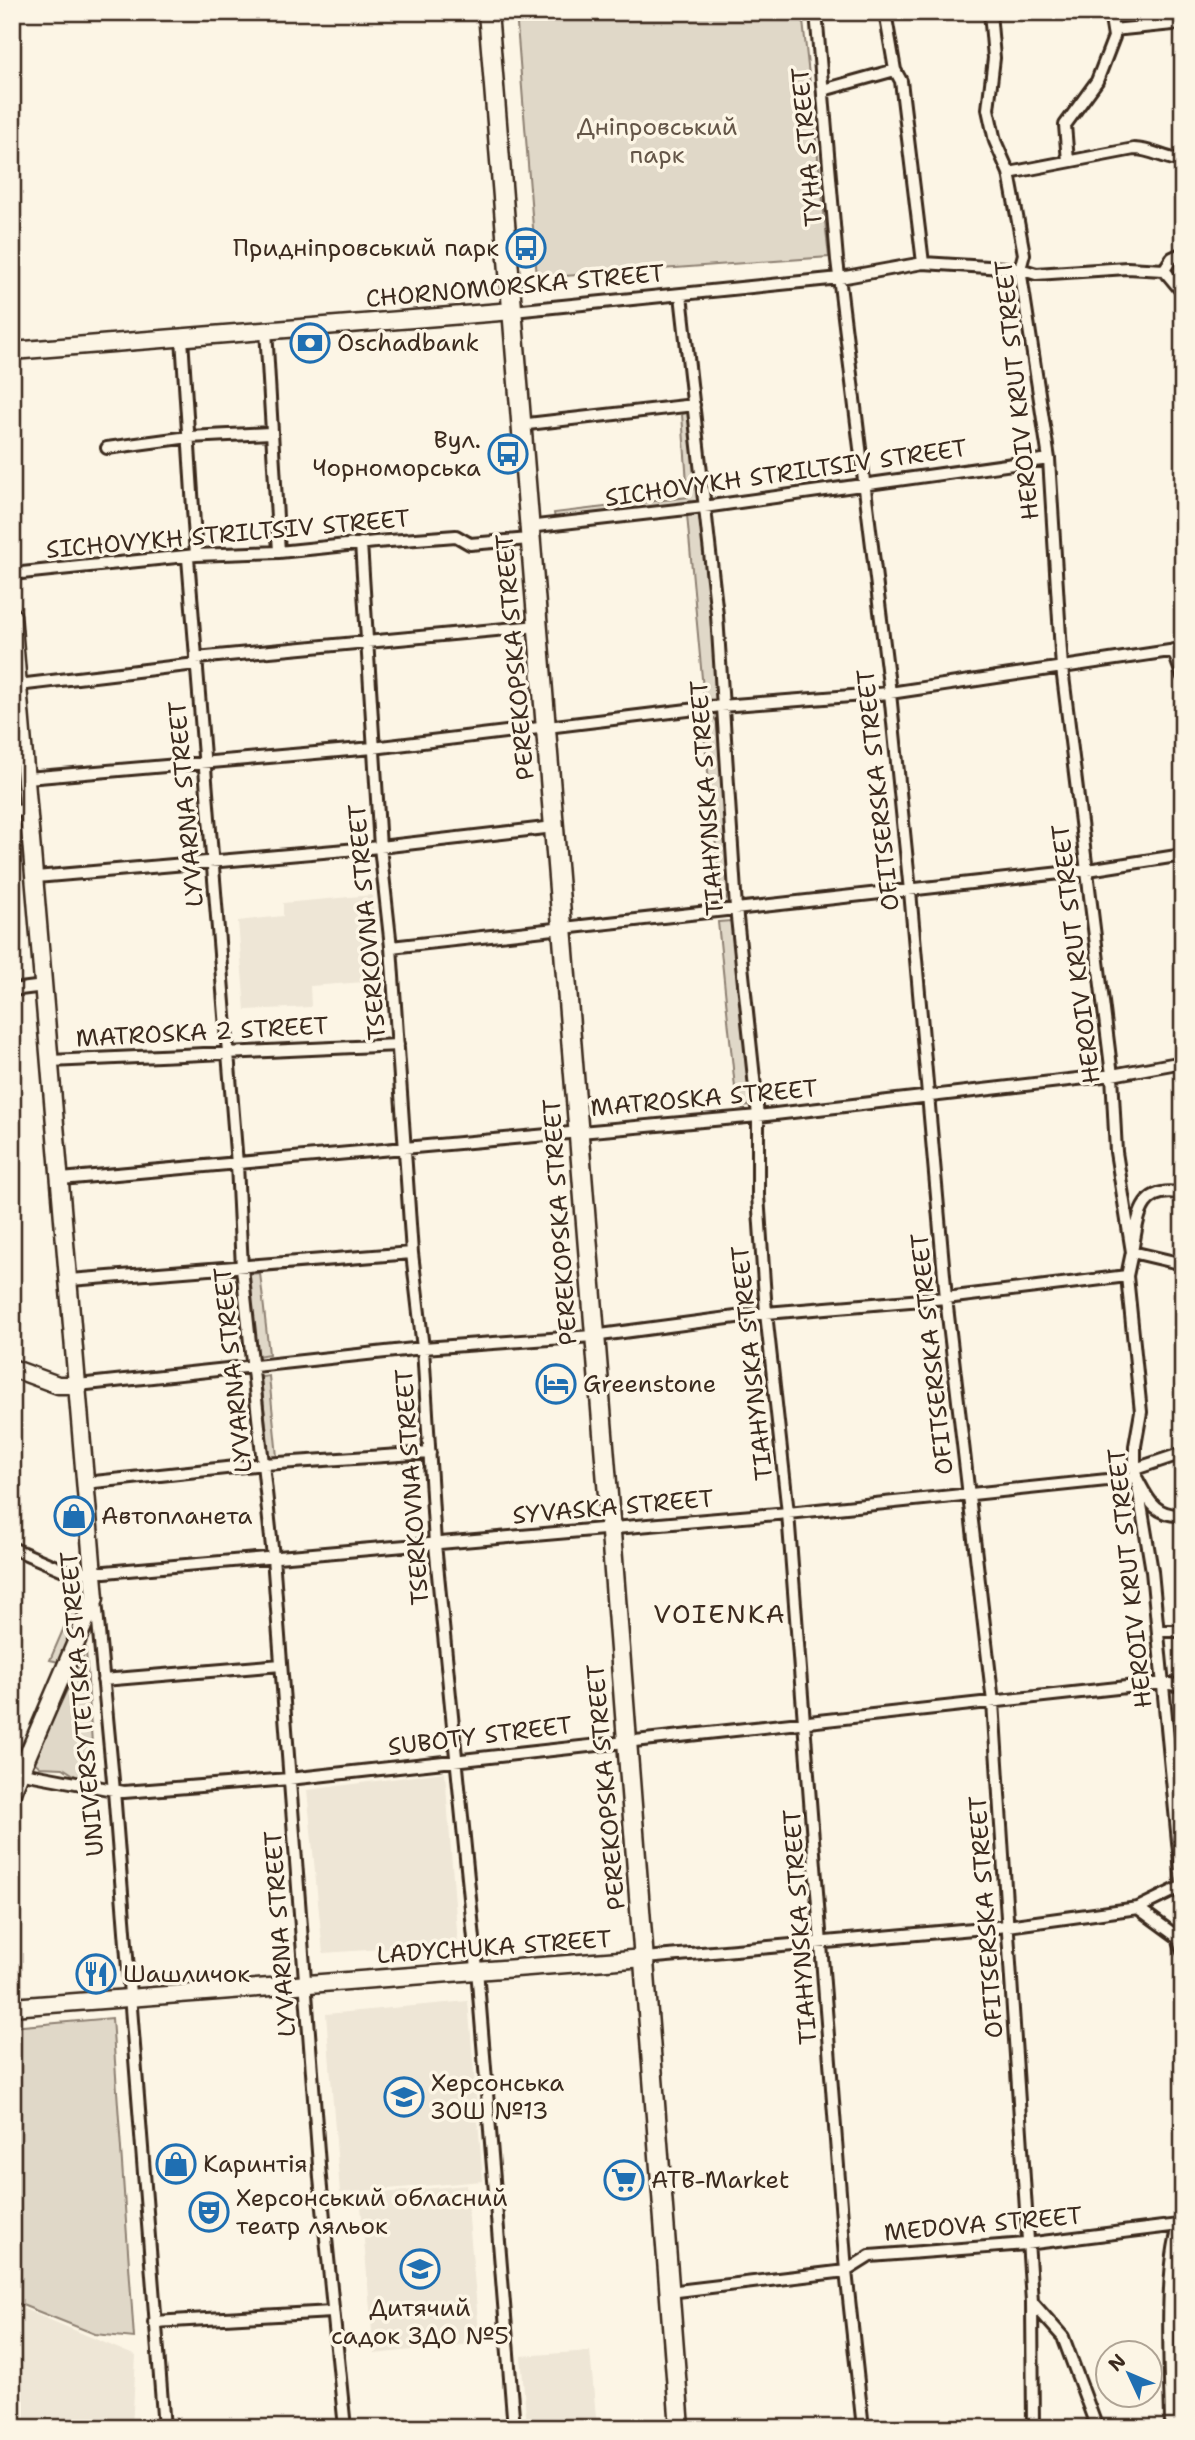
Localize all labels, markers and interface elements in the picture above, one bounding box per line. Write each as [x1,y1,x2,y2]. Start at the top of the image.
street label: TYHA STREET [784,66,830,228]
park label: Дніпровський парк [577,111,737,171]
bus stop icon: Придніпровський парк [505,227,547,269]
place label: Придніпровський парк [233,232,499,264]
street label: CHORNOMORSKA STREET [364,257,666,315]
street label: HEROIV KRUT STREET [987,258,1047,522]
bank icon: Oschadbank [289,322,331,364]
place label: Oschadbank [337,327,479,359]
place label: Вул. Чорноморська [312,424,481,484]
street label: SICHOVYKH STRILTSIV STREET [603,432,969,514]
bus stop icon: Вул. Чорноморська [487,433,529,475]
street label: SICHOVYKH STRILTSIV STREET [45,502,411,566]
street label: PEREKOPSKA STREET [488,532,542,781]
street label: OFITSERSKA STREET [849,667,907,913]
street label: TIAHYNSKA STREET [683,679,731,917]
street label: LYVARNA STREET [161,699,211,908]
street label: TSERKOVNA STREET [341,802,393,1041]
street label: HEROIV KRUT STREET [1044,822,1108,1086]
street label: MATROSKA 2 STREET [75,1009,329,1055]
street label: MATROSKA STREET [589,1072,819,1124]
street label: PEREKOPSKA STREET [535,1097,585,1346]
street label: OFITSERSKA STREET [903,1231,961,1477]
street label: TIAHYNSKA STREET [724,1244,780,1482]
street label: LYVARNA STREET [206,1265,260,1475]
hotel icon: Greenstone [535,1363,577,1405]
street label: TSERKOVNA STREET [388,1368,436,1606]
place label: Greenstone [583,1368,716,1400]
street label: HEROIV KRUT STREET [1100,1446,1160,1710]
street label: SYVASKA STREET [511,1482,715,1532]
shop icon: Автопланета [53,1495,95,1537]
place label: Автопланета [101,1500,252,1532]
street label: UNIVERSYTETSKA STREET [53,1550,111,1858]
district label: VOIENKA [653,1596,787,1631]
street label: PEREKOPSKA STREET [579,1662,633,1911]
street label: SUBOTY STREET [386,1709,574,1763]
street label: OFITSERSKA STREET [962,1794,1010,2039]
street label: TIAHYNSKA STREET [776,1808,824,2046]
street label: LYVARNA STREET [257,1830,303,2038]
street label: LADYCHUKA STREET [375,1923,613,1971]
restaurant icon: Шашличок [75,1953,117,1995]
place label: Шашличок [123,1958,250,1990]
place label: Херсонська ЗОШ №13 [431,2067,564,2127]
school or university icon: Херсонська ЗОШ №13 [383,2076,425,2118]
shop icon: Каринтія [155,2143,197,2185]
place label: Каринтія [203,2148,308,2180]
supermarket icon: ATB-Market [603,2159,645,2201]
place label: ATB-Market [651,2164,789,2196]
place label: Херсонський обласний театр ляльок [236,2182,508,2242]
theatre icon: Херсонський обласний театр ляльок [188,2191,230,2233]
street label: MEDOVA STREET [883,2199,1084,2249]
school or university icon: Дитячий садок ЗДО №5 [399,2248,441,2290]
place label: Дитячий садок ЗДО №5 [331,2292,509,2352]
north arrow [1094,2338,1164,2408]
text: N [1103,2348,1131,2377]

